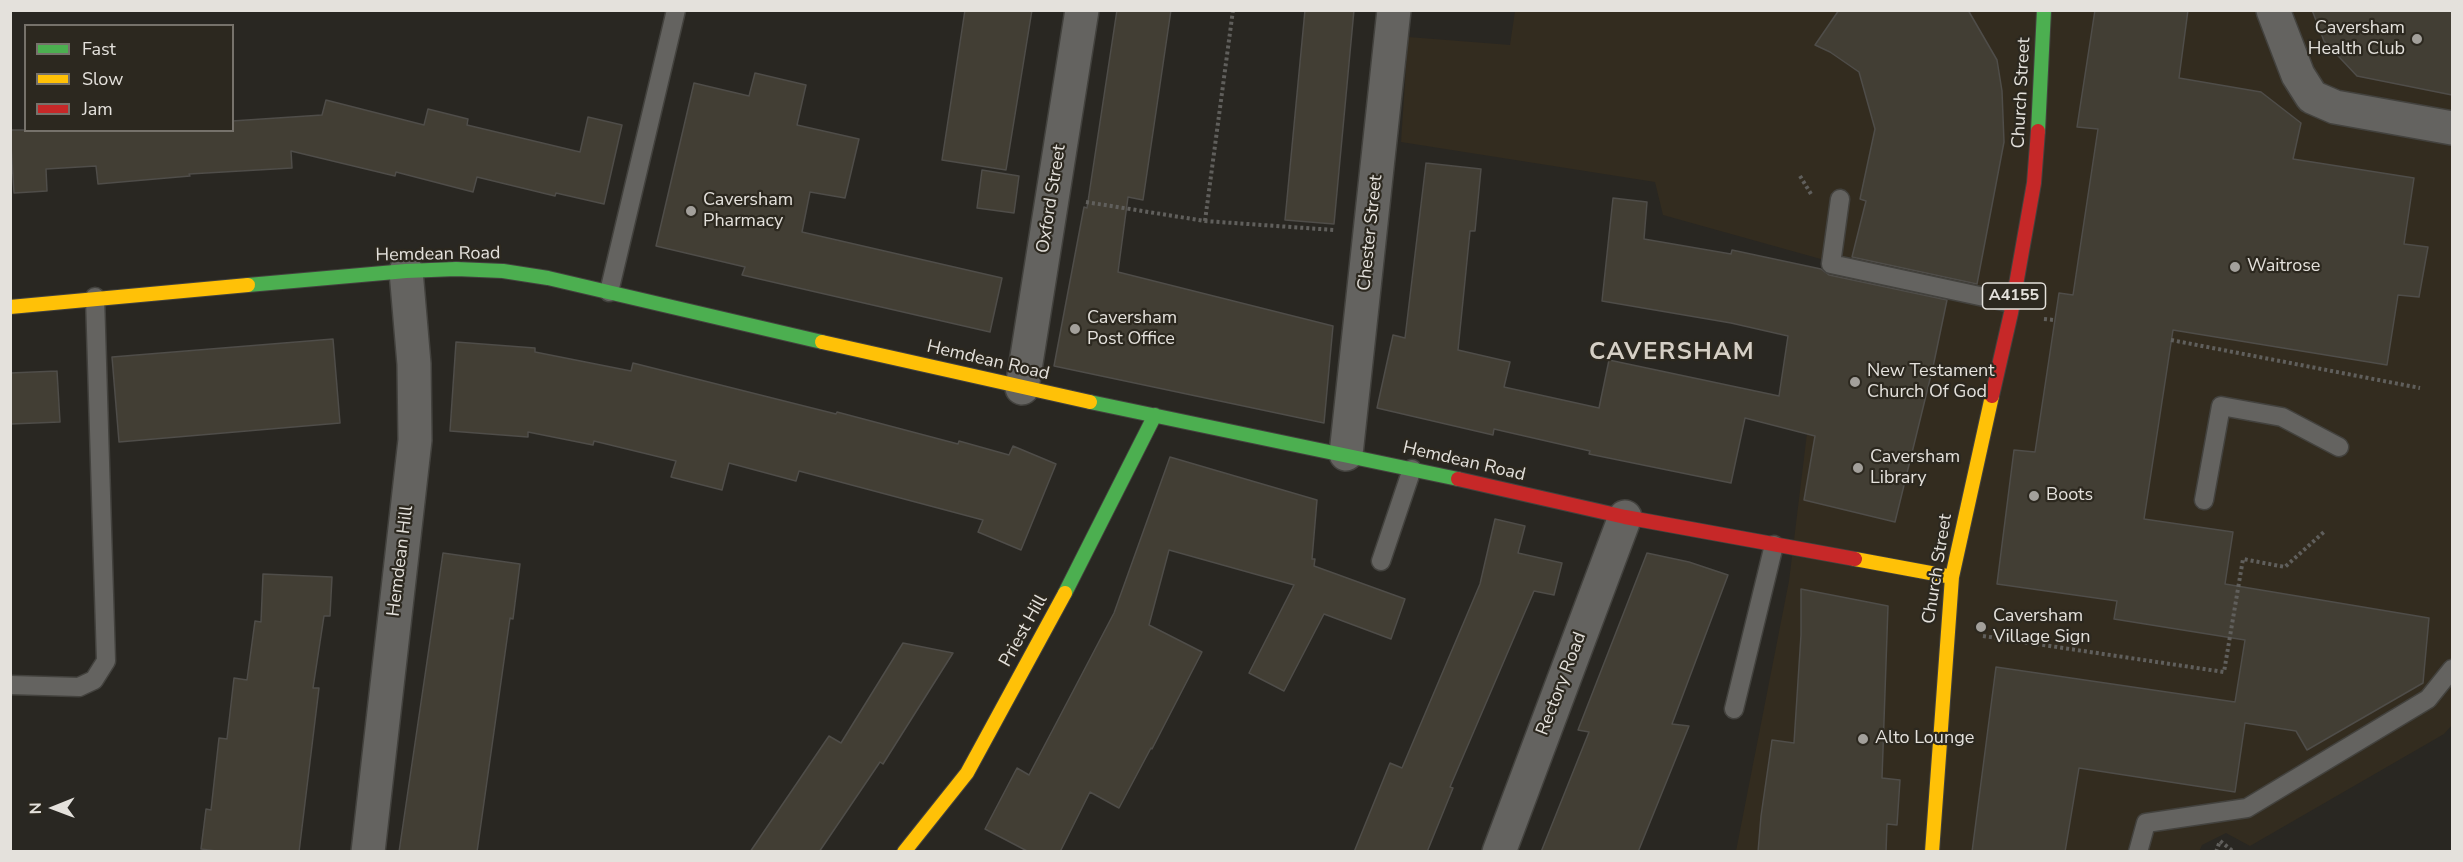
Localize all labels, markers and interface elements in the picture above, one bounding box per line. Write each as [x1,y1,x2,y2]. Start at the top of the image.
place label: Caversham Health Club [2308,18,2405,60]
legend [24,24,234,132]
marker: Caversham Health Club [2410,32,2424,46]
text: Fast [82,37,116,61]
street label: Church Street [2008,37,2036,149]
text: Slow [82,67,123,91]
text: Jam [82,97,113,121]
street label: Oxford Street [1033,143,1071,255]
street label: Chester Street [1354,174,1388,292]
place label: Caversham Pharmacy [703,190,793,232]
marker: Caversham Pharmacy [684,204,698,218]
street label: Hemdean Road [375,243,501,267]
place label: Waitrose [2247,256,2320,278]
marker: Waitrose [2228,260,2242,274]
road number: A4155 [1982,283,2046,309]
place label: Caversham Post Office [1087,308,1177,350]
marker: Caversham Post Office [1068,322,1082,336]
street label: Hemdean Road [925,336,1051,386]
district label: CAVERSHAM [1589,339,1755,367]
place label: New Testament Church Of God [1867,361,1994,404]
marker: New Testament Church Of God [1848,375,1862,389]
street label: Hemdean Road [1401,437,1527,487]
place label: Caversham Library [1870,447,1960,490]
marker: Caversham Library [1851,461,1865,475]
place label: Boots [2046,485,2093,507]
marker: Boots [2027,489,2041,503]
street label: Hemdean Hill [383,504,419,618]
street label: Church Street [1919,512,1957,626]
street label: Priest Hill [995,591,1053,671]
place label: Caversham Village Sign [1993,606,2091,648]
marker: Caversham Village Sign [1974,620,1988,634]
street label: Rectory Road [1532,629,1592,739]
place label: Alto Lounge [1875,728,1974,750]
marker: Alto Lounge [1856,732,1870,746]
north arrow [24,778,84,838]
text: N [25,802,47,814]

